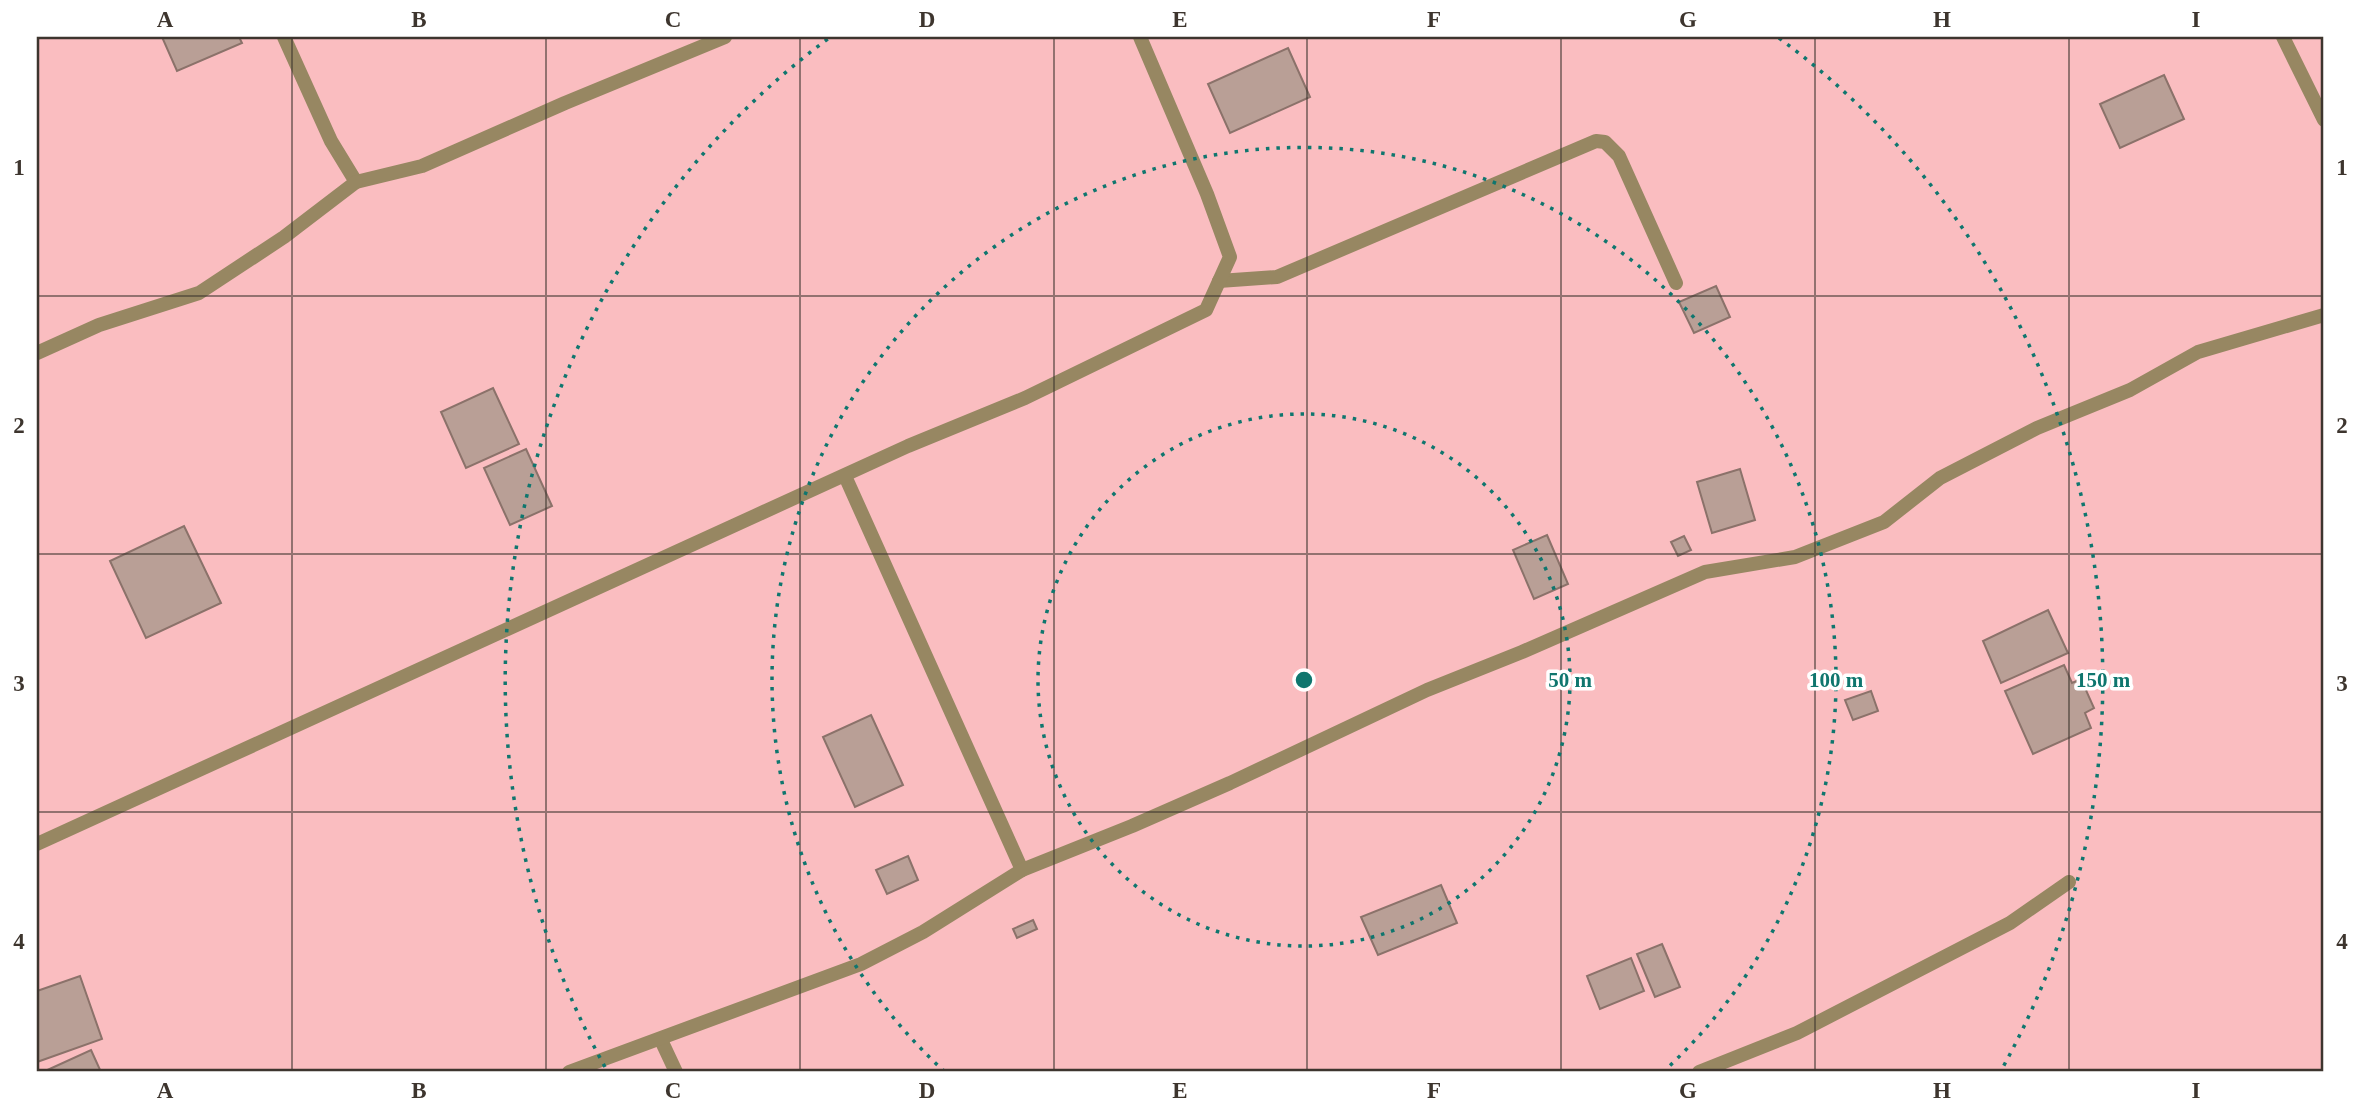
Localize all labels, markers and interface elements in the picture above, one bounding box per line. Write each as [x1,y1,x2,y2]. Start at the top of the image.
text: A [157,7,174,32]
text: B [411,7,427,32]
text: C [665,7,681,32]
text: D [919,7,935,32]
text: E [1172,7,1188,32]
text: F [1427,7,1441,32]
text: G [1679,7,1697,32]
text: H [1933,7,1951,32]
text: I [2192,7,2201,32]
text: 1 [13,155,25,180]
text: 1 [2336,155,2348,180]
text: 2 [13,413,25,438]
text: 2 [2336,413,2348,438]
centre of rings [1292,668,1316,692]
text: 50 m [1548,668,1592,692]
text: 100 m [1809,668,1864,692]
text: 150 m [2076,668,2131,692]
text: 3 [13,671,25,696]
text: 3 [2336,671,2348,696]
text: 4 [13,929,25,954]
text: 4 [2336,929,2348,954]
text: A [157,1078,174,1103]
text: B [411,1078,427,1103]
text: C [665,1078,681,1103]
text: D [919,1078,935,1103]
text: E [1172,1078,1188,1103]
text: F [1427,1078,1441,1103]
text: G [1679,1078,1697,1103]
text: H [1933,1078,1951,1103]
text: I [2192,1078,2201,1103]

